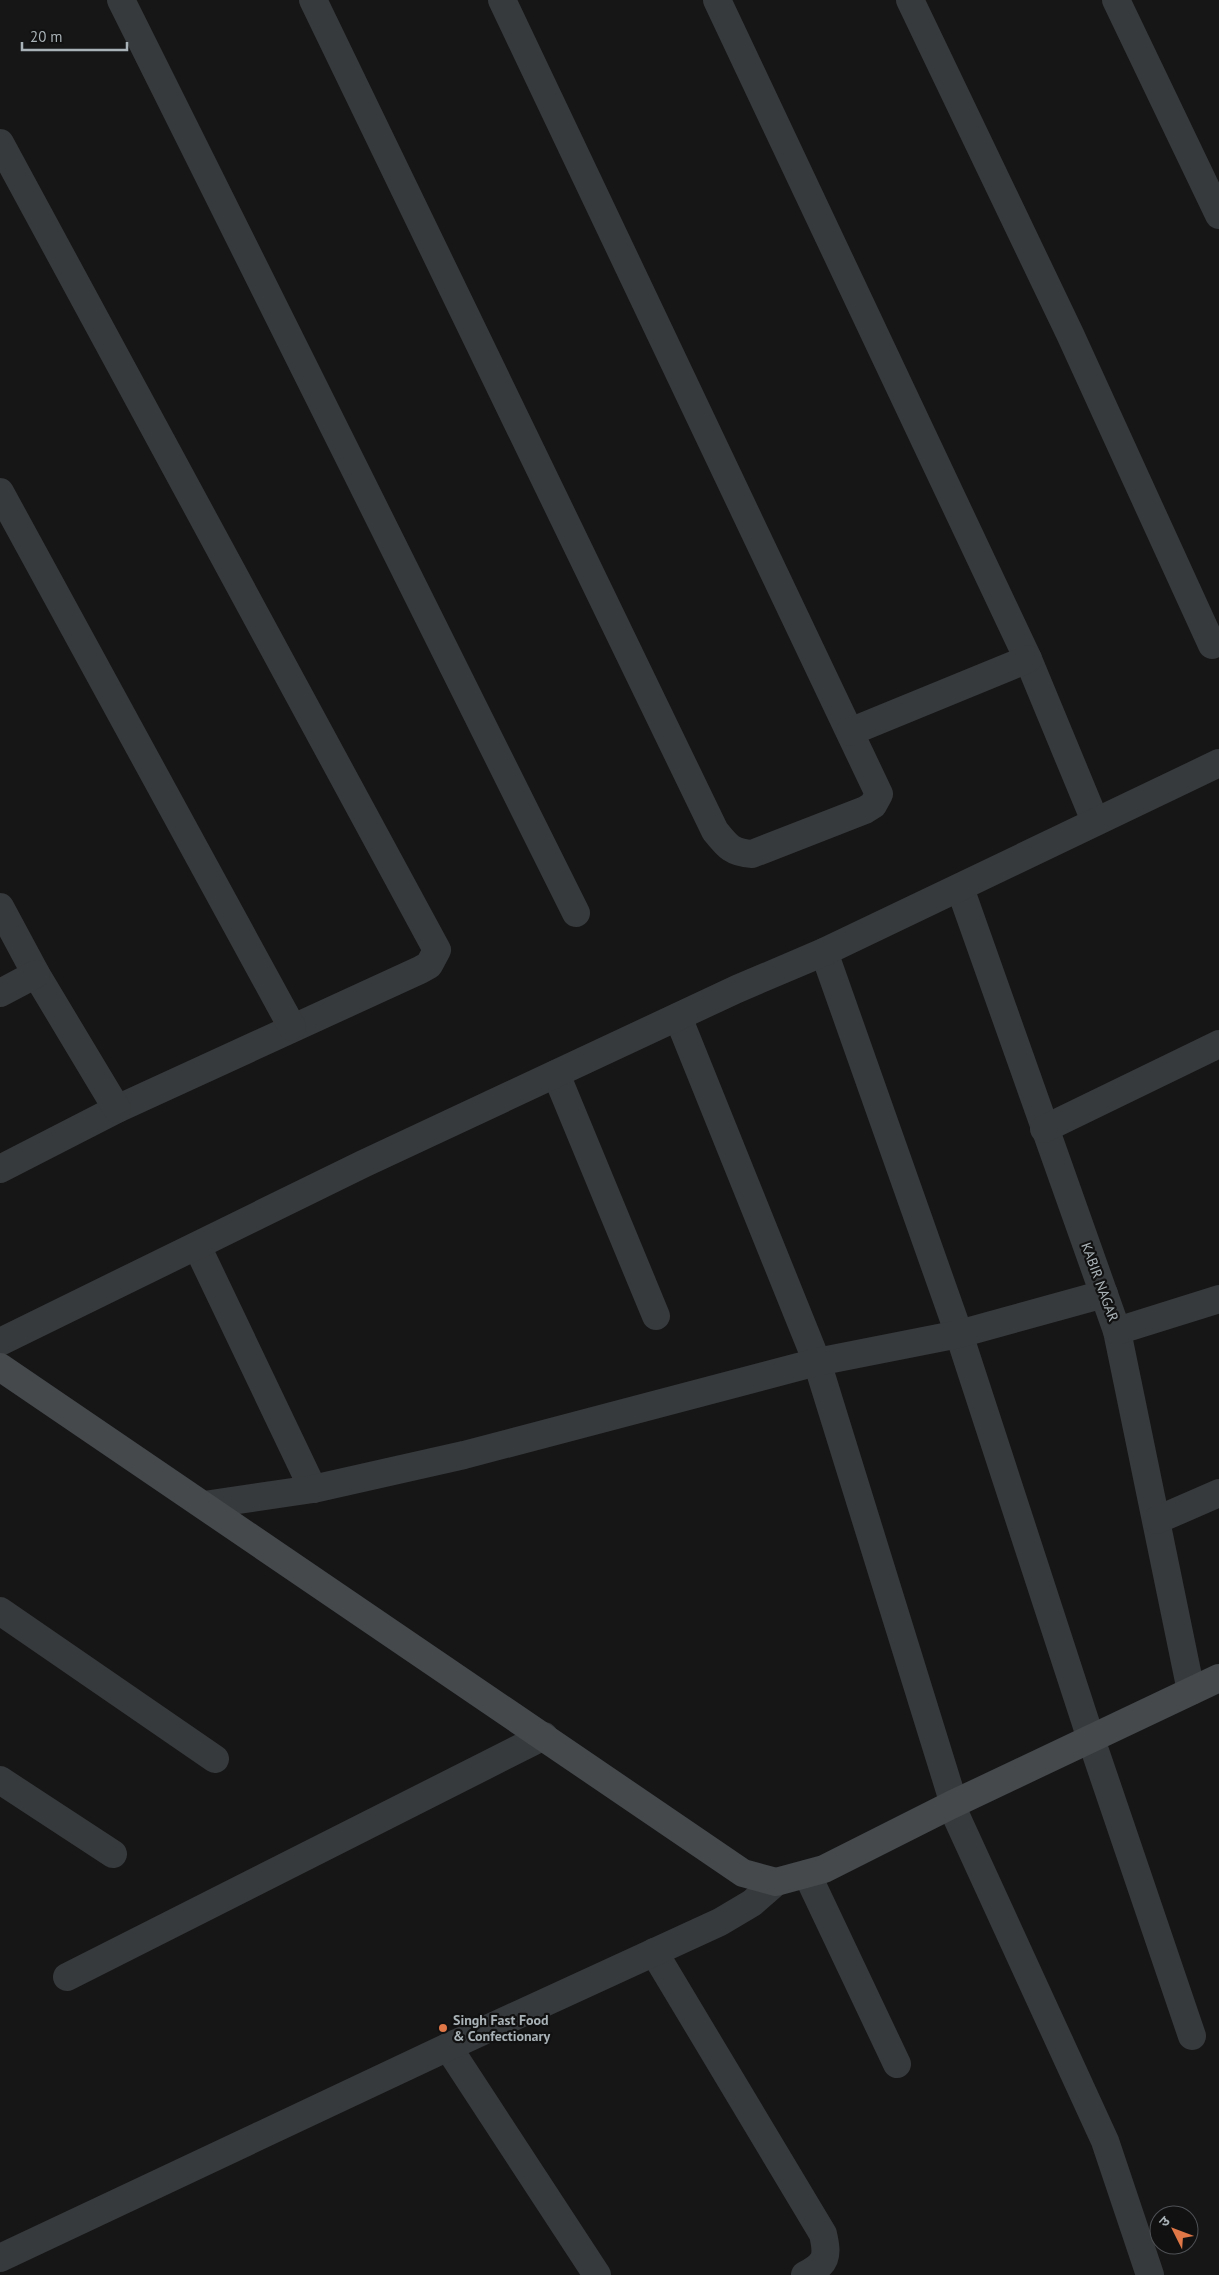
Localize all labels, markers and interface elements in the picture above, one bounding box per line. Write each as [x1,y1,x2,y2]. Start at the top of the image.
scale bar [22,20,128,52]
text: 20 m [30,27,63,46]
street label: KABIR NAGAR [1077,1240,1123,1324]
place label: Singh Fast Food & Confectionary [453,2011,550,2045]
marker: Singh Fast Food & Confectionary [437,2022,449,2034]
north arrow [1149,2205,1199,2255]
text: उ [1155,2212,1174,2230]

